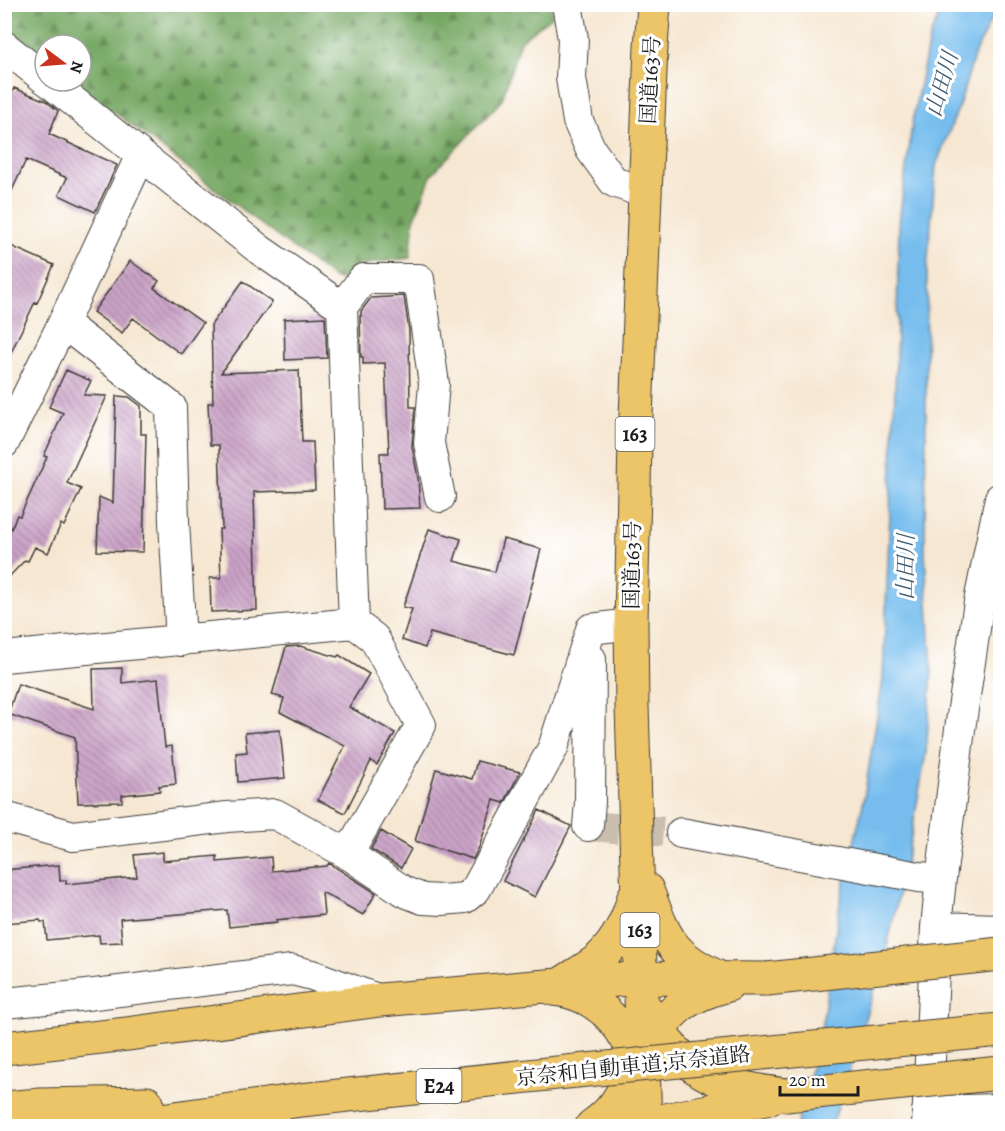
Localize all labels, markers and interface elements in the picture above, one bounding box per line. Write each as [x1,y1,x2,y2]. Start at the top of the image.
north arrow [33,33,93,93]
street label: 国道163号 [634,35,666,125]
water label: 山田川 [918,47,966,120]
text: N [64,58,89,76]
road number: 163 [616,417,654,451]
street label: 国道163号 [617,520,647,610]
water label: 山田川 [890,532,922,600]
road number: 163 [620,913,660,947]
street label: 京奈和自動車道;京奈道路 [514,1040,752,1092]
scale bar [780,1059,858,1097]
text: 20 m [789,1068,826,1092]
road number: E24 [416,1069,462,1103]

